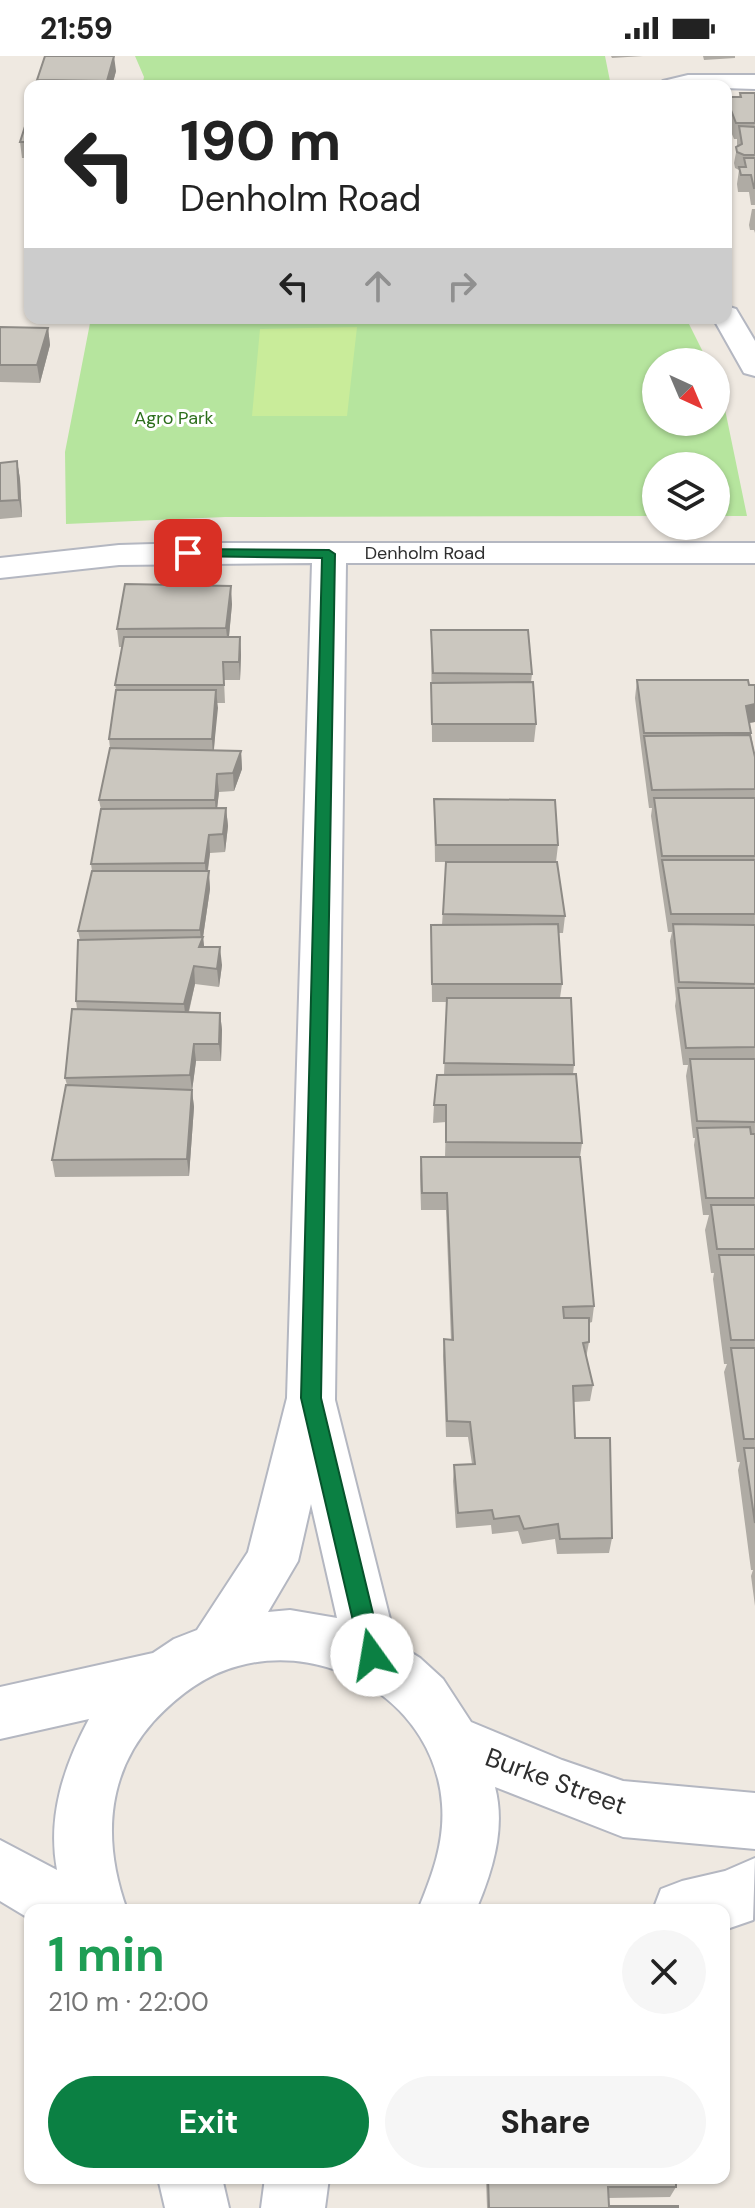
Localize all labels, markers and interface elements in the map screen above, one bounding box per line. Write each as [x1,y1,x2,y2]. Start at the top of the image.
text: 21:59 [40,9,113,48]
text: 190 m [180,104,341,177]
icon: left [48,112,152,216]
text: Denholm Road [180,175,421,222]
icon: left [272,264,316,308]
icon: ahead [356,264,400,308]
icon: right [440,264,484,308]
north arrow [642,348,730,436]
map controls [642,348,730,540]
park label: Agro Park [134,406,214,430]
button: layers [642,452,730,540]
pin [154,519,222,587]
icon: arrive [166,531,210,575]
street label: Denholm Road [365,541,485,565]
position arrow [330,1613,414,1697]
street label: Burke Street [481,1740,631,1822]
text: 1 min [48,1923,165,1986]
button: close [622,1930,706,2014]
text: 210 m · 22:00 [48,1985,209,2019]
button: Exit [48,2076,369,2168]
button: Share [385,2076,706,2168]

